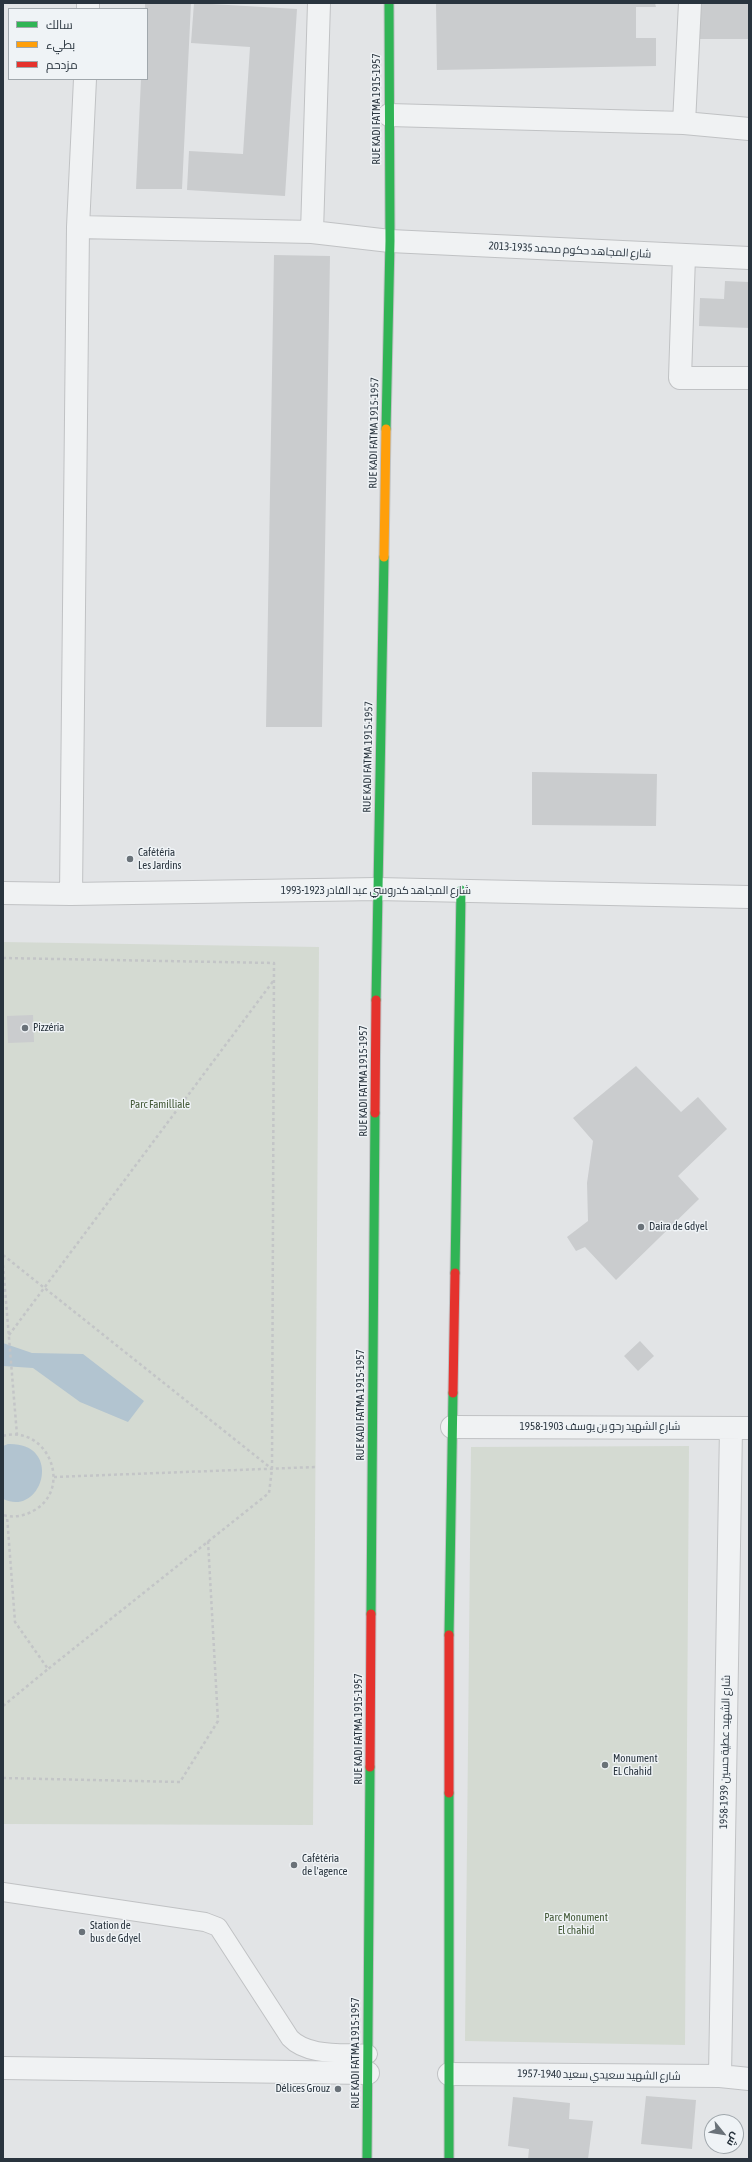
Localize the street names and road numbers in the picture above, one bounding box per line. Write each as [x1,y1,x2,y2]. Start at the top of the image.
street label: RUE KADI FATMA 1915-1957 [370,53,384,165]
street label: شارع المجاهد حكوم محمد 1935-2013 [488,239,652,261]
street label: RUE KADI FATMA 1915-1957 [366,377,382,489]
street label: RUE KADI FATMA 1915-1957 [360,701,376,813]
street label: شارع المجاهد كدروسي عبد القادر 1923-1993 [281,884,471,898]
street label: RUE KADI FATMA 1915-1957 [357,1025,371,1137]
street label: RUE KADI FATMA 1915-1957 [354,1349,368,1461]
street label: شارع الشهيد رحو بن يوسف 1903-1958 [520,1420,680,1434]
street label: RUE KADI FATMA 1915-1957 [352,1673,366,1785]
street label: شارع الشهيد عطية حسين 1939-1958 [717,1675,733,1829]
street label: RUE KADI FATMA 1915-1957 [349,1997,363,2109]
street label: شارع الشهيد سعيدي سعيد 1940-1957 [517,2067,681,2083]

